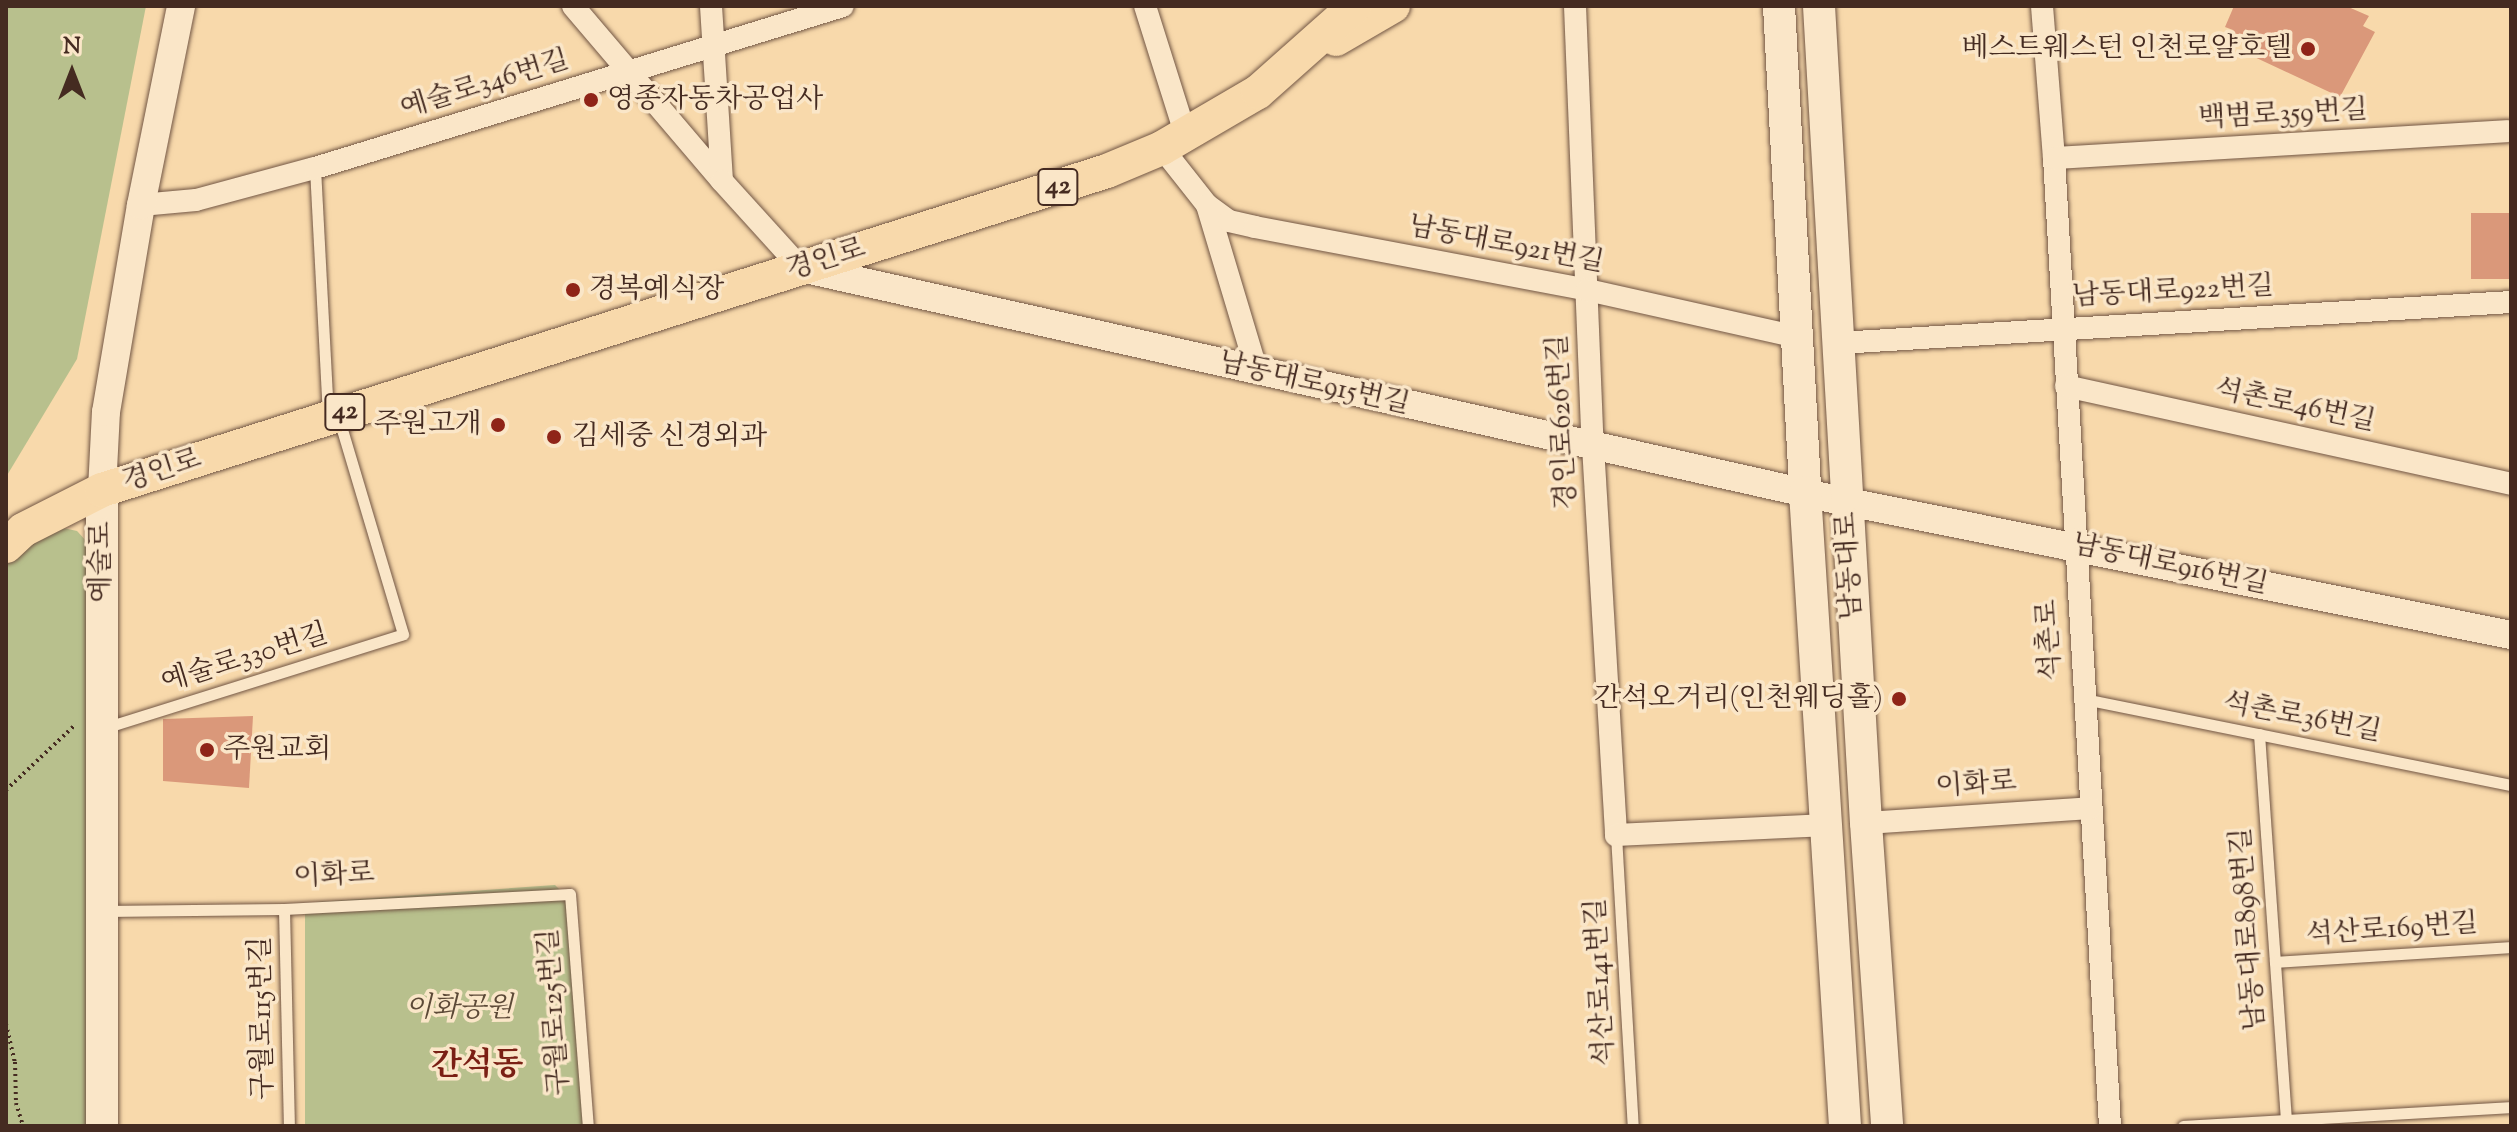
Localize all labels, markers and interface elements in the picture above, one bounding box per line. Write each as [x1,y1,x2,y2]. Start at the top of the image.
north arrow [32,32,112,112]
text: N [63,32,81,64]
place label: 베스트웨스턴 인천로얄호텔 [1961,32,2292,66]
marker: 베스트웨스턴 인천로얄호텔 [2299,40,2317,58]
street label: 예술로346번길 [397,43,573,127]
place label: 영종자동차공업사 [607,83,823,117]
marker: 영종자동차공업사 [582,91,600,109]
street label: 백범로359번길 [2197,94,2369,136]
road number: 42 [1036,165,1080,209]
street label: 남동대로921번길 [1405,210,1607,280]
street label: 경인로 [782,232,870,288]
street label: 남동대로922번길 [2071,270,2275,314]
place label: 경복예식장 [589,273,724,307]
marker: 경복예식장 [564,281,582,299]
street label: 경인로626번길 [1542,333,1584,511]
street label: 남동대로915번길 [1215,346,1413,422]
street label: 석촌로46번길 [2212,373,2378,439]
road number: 42 [323,390,367,434]
place label: 주원고개 [374,408,482,442]
marker: 주원고개 [489,416,507,434]
place label: 김세중 신경외과 [572,420,767,454]
marker: 김세중 신경외과 [543,426,565,448]
street label: 경인로 [118,442,206,500]
street label: 남동대로 [1830,511,1870,621]
street label: 예술로 [85,521,119,603]
street label: 남동대로916번길 [2069,528,2271,602]
street label: 석촌로 [2031,599,2069,681]
street label: 예술로330번길 [158,618,332,700]
place label: 간석오거리(인천웨딩홀) [1594,682,1883,716]
street label: 석촌로36번길 [2220,686,2384,750]
marker: 간석오거리(인천웨딩홀) [1890,690,1908,708]
place label: 주원교회 [223,733,331,767]
marker: 주원교회 [198,741,216,759]
street label: 이화로 [1934,765,2018,805]
street label: 남동대로898번길 [2225,826,2273,1032]
street label: 이화로 [293,857,375,895]
street label: 석산로141번길 [1580,897,1622,1067]
street label: 석산로169번길 [2305,907,2479,953]
street label: 구월로125번길 [532,927,578,1097]
street label: 구월로115번길 [245,936,281,1100]
park label: 이화공원 [405,992,513,1026]
district label: 간석동 [431,1047,523,1085]

